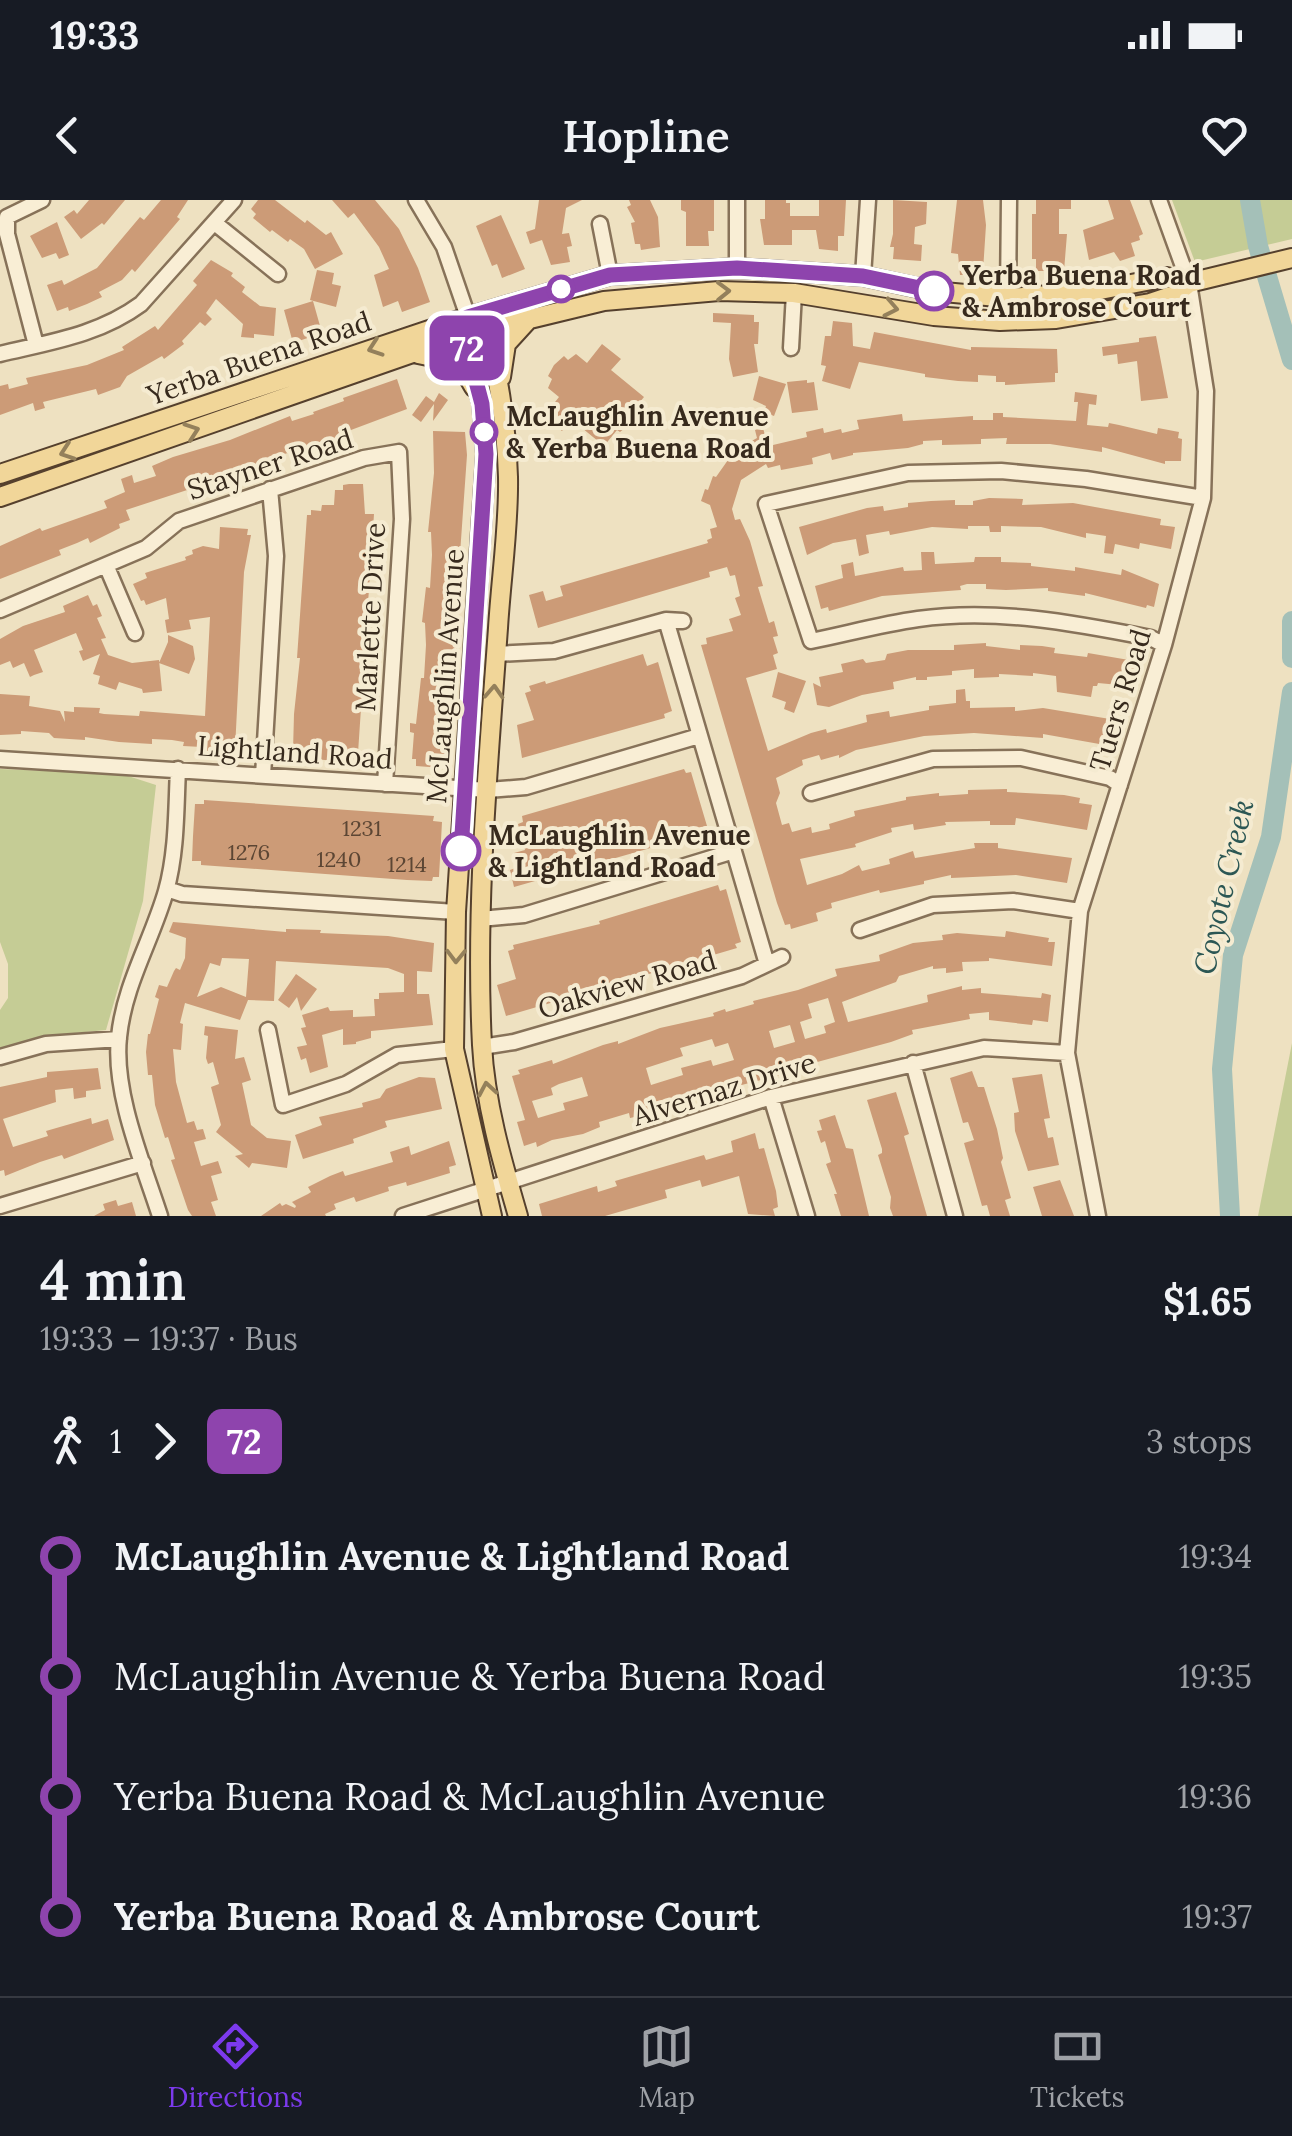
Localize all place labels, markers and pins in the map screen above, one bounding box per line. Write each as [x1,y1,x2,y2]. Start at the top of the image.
place label: Yerba Buena Road & Ambrose Court [962,257,1201,325]
marker: Yerba Buena Road & Ambrose Court [915,272,953,310]
unlabelled marker [548,276,574,302]
place label: McLaughlin Avenue & Yerba Buena Road [506,398,771,466]
marker: McLaughlin Avenue & Yerba Buena Road [471,419,497,445]
place label: McLaughlin Avenue & Lightland Road [488,817,751,885]
marker: McLaughlin Avenue & Lightland Road [442,832,480,870]

